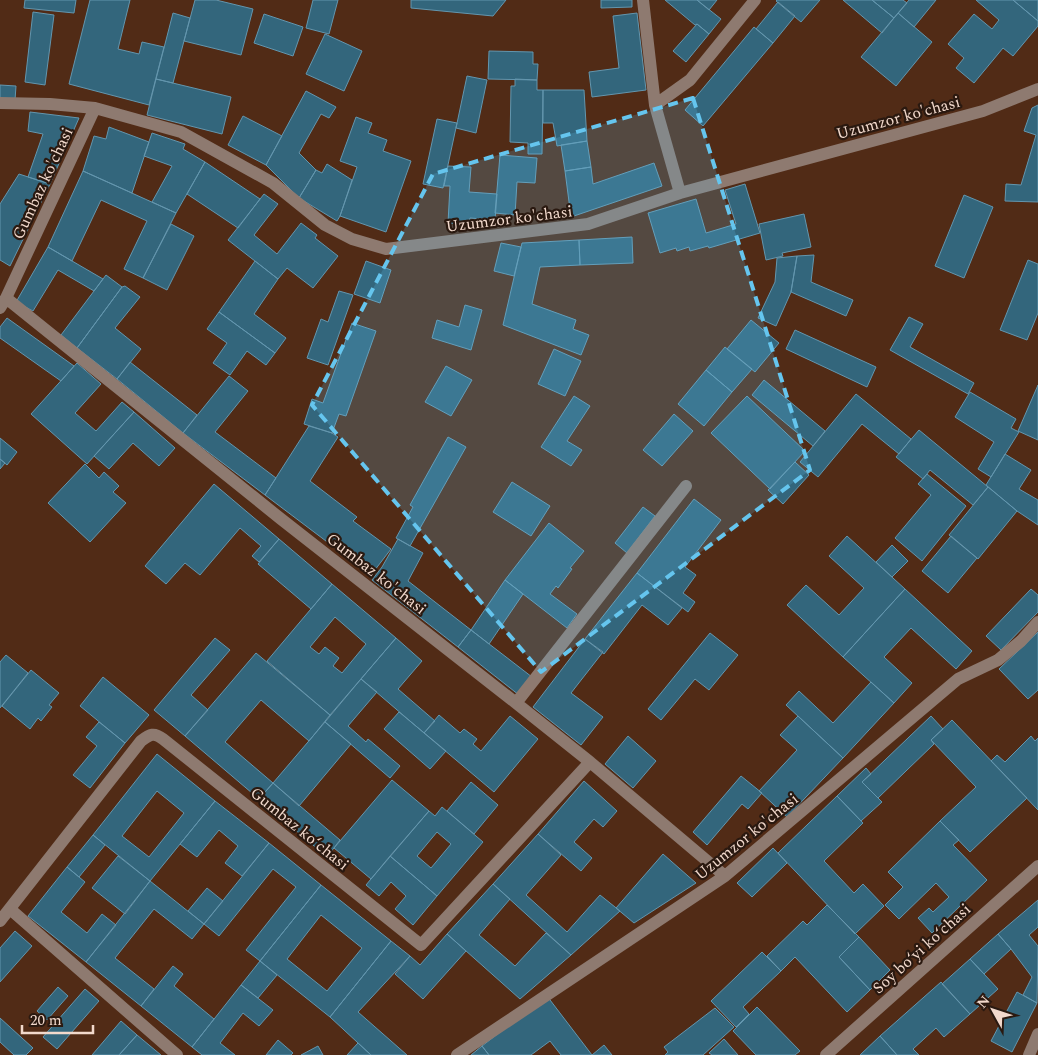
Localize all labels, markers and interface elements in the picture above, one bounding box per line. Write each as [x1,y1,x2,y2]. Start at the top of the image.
street label: Uzumzor ko'chasi [834,90,963,146]
street label: Gumbaz ko'chasi [6,123,79,243]
street label: Uzumzor ko'chasi [444,199,574,239]
street label: Gumbaz ko'chasi [321,527,432,621]
street label: Gumbaz koʻchasi [245,781,354,876]
street label: Uzumzor ko'chasi [690,787,804,886]
street label: Soy boʻyi koʻchasi [867,898,976,1000]
north arrow [968,985,1018,1035]
text: N [972,991,995,1013]
scale bar [22,1002,94,1034]
text: 20 m [30,1009,62,1032]

